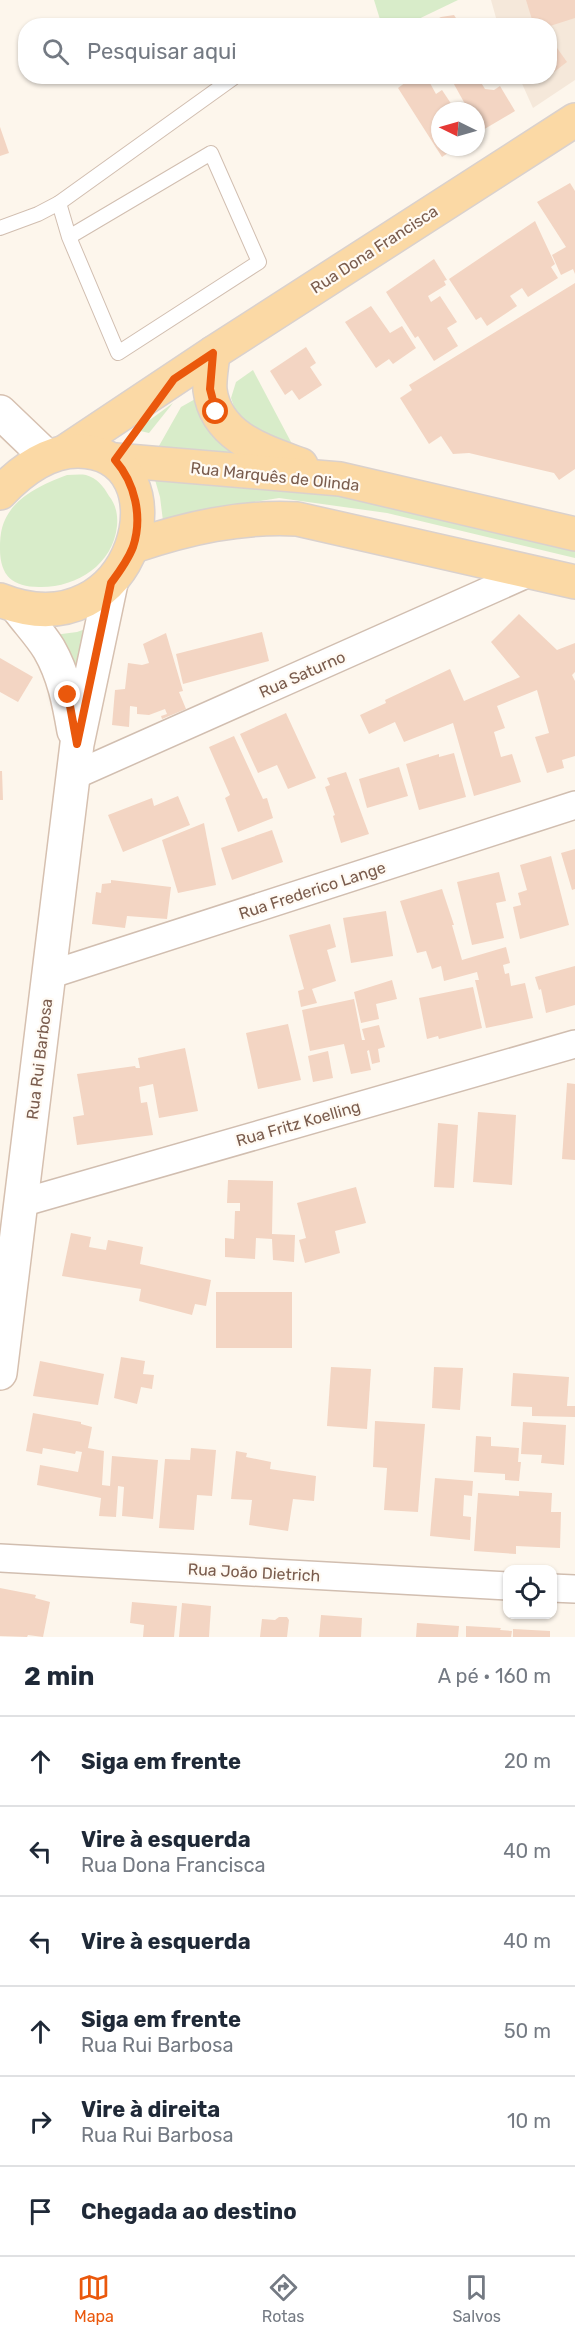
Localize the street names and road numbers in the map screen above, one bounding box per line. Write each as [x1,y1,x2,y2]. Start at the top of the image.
street label: Rua Dona Francisca [307,201,441,298]
street label: Rua Marquês de Olinda [190,458,360,495]
street label: Rua Saturno [256,647,348,702]
street label: Rua Frederico Lange [236,858,388,923]
street label: Rua Rui Barbosa [23,997,56,1121]
street label: Rua Fritz Koelling [234,1097,362,1150]
street label: Rua João Dietrich [187,1560,321,1585]

